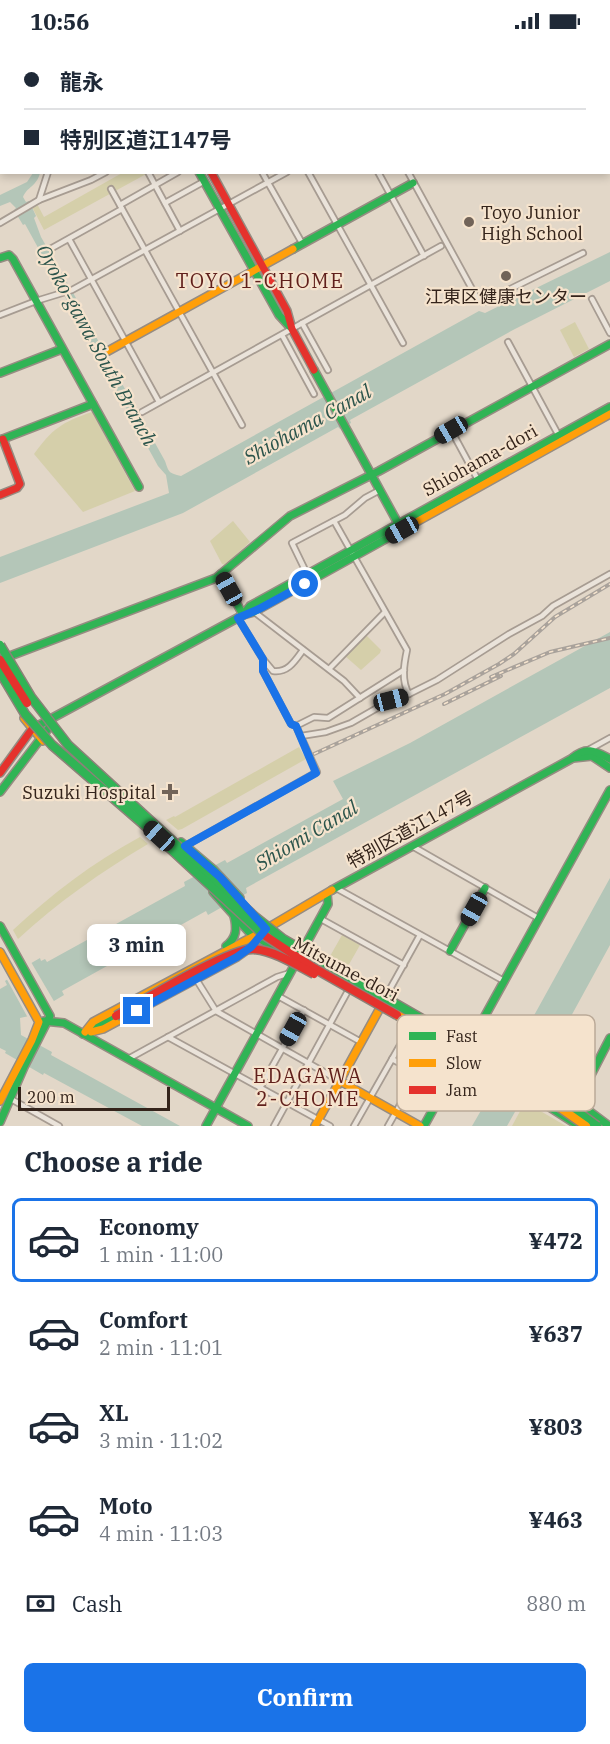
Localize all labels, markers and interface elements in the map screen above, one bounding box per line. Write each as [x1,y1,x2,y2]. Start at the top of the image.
text: 10:56 [30,7,89,36]
text: 龍永 [60,67,104,96]
text: 特別区道江147号 [60,125,232,154]
place label: Toyo Junior High School [481,201,583,245]
marker: Toyo Junior High School [462,215,476,229]
water label: Oyoko-gawa South Branch [30,239,164,451]
district label: TOYO 1-CHOME [175,267,345,294]
marker: 江東区健康センター [499,269,513,283]
place label: 江東区健康センター [425,285,587,308]
water label: Shiohama Canal [237,378,376,471]
car [431,413,471,447]
street label: Shiohama-dori [419,419,542,501]
car [382,513,422,547]
car [212,569,246,609]
route start [291,570,318,597]
car [371,687,411,713]
place label: Suzuki Hospital [22,781,156,804]
marker: Suzuki Hospital [161,783,179,801]
street label: 特別区道江147号 [343,785,477,873]
water label: Shiomi Canal [249,794,363,877]
car [140,817,178,855]
car [457,889,491,929]
callout: 3 min [88,924,186,966]
text: 3 min [109,931,165,958]
street label: Mitsume-dori [289,931,403,1007]
route end [123,997,150,1024]
car [276,1009,310,1049]
legend [397,1015,595,1111]
text: Fast [446,1026,478,1046]
text: Slow [446,1053,482,1073]
district label: EDAGAWA 2-CHOME [253,1062,363,1112]
text: Jam [446,1080,477,1100]
scale bar [18,1084,170,1112]
text: 200 m [27,1087,75,1107]
text: Choose a ride [24,1144,203,1179]
text: Economy [99,1212,199,1241]
icon: car [27,1213,81,1267]
text: ¥472 [528,1226,583,1255]
text: 1 min · 11:00 [99,1241,223,1268]
text: Comfort [99,1305,188,1334]
icon: car [27,1306,81,1360]
text: ¥637 [528,1319,583,1348]
text: 2 min · 11:01 [99,1334,223,1361]
text: XL [99,1398,129,1427]
icon: car [27,1399,81,1453]
text: ¥803 [528,1412,583,1441]
text: 3 min · 11:02 [99,1427,223,1454]
text: Moto [99,1491,153,1520]
icon: car [27,1492,81,1546]
text: ¥463 [528,1505,583,1534]
text: 4 min · 11:03 [99,1520,223,1547]
icon: cash [24,1587,57,1620]
text: Cash [72,1589,123,1618]
text: 880 m [526,1590,586,1617]
button: Confirm [24,1663,586,1732]

